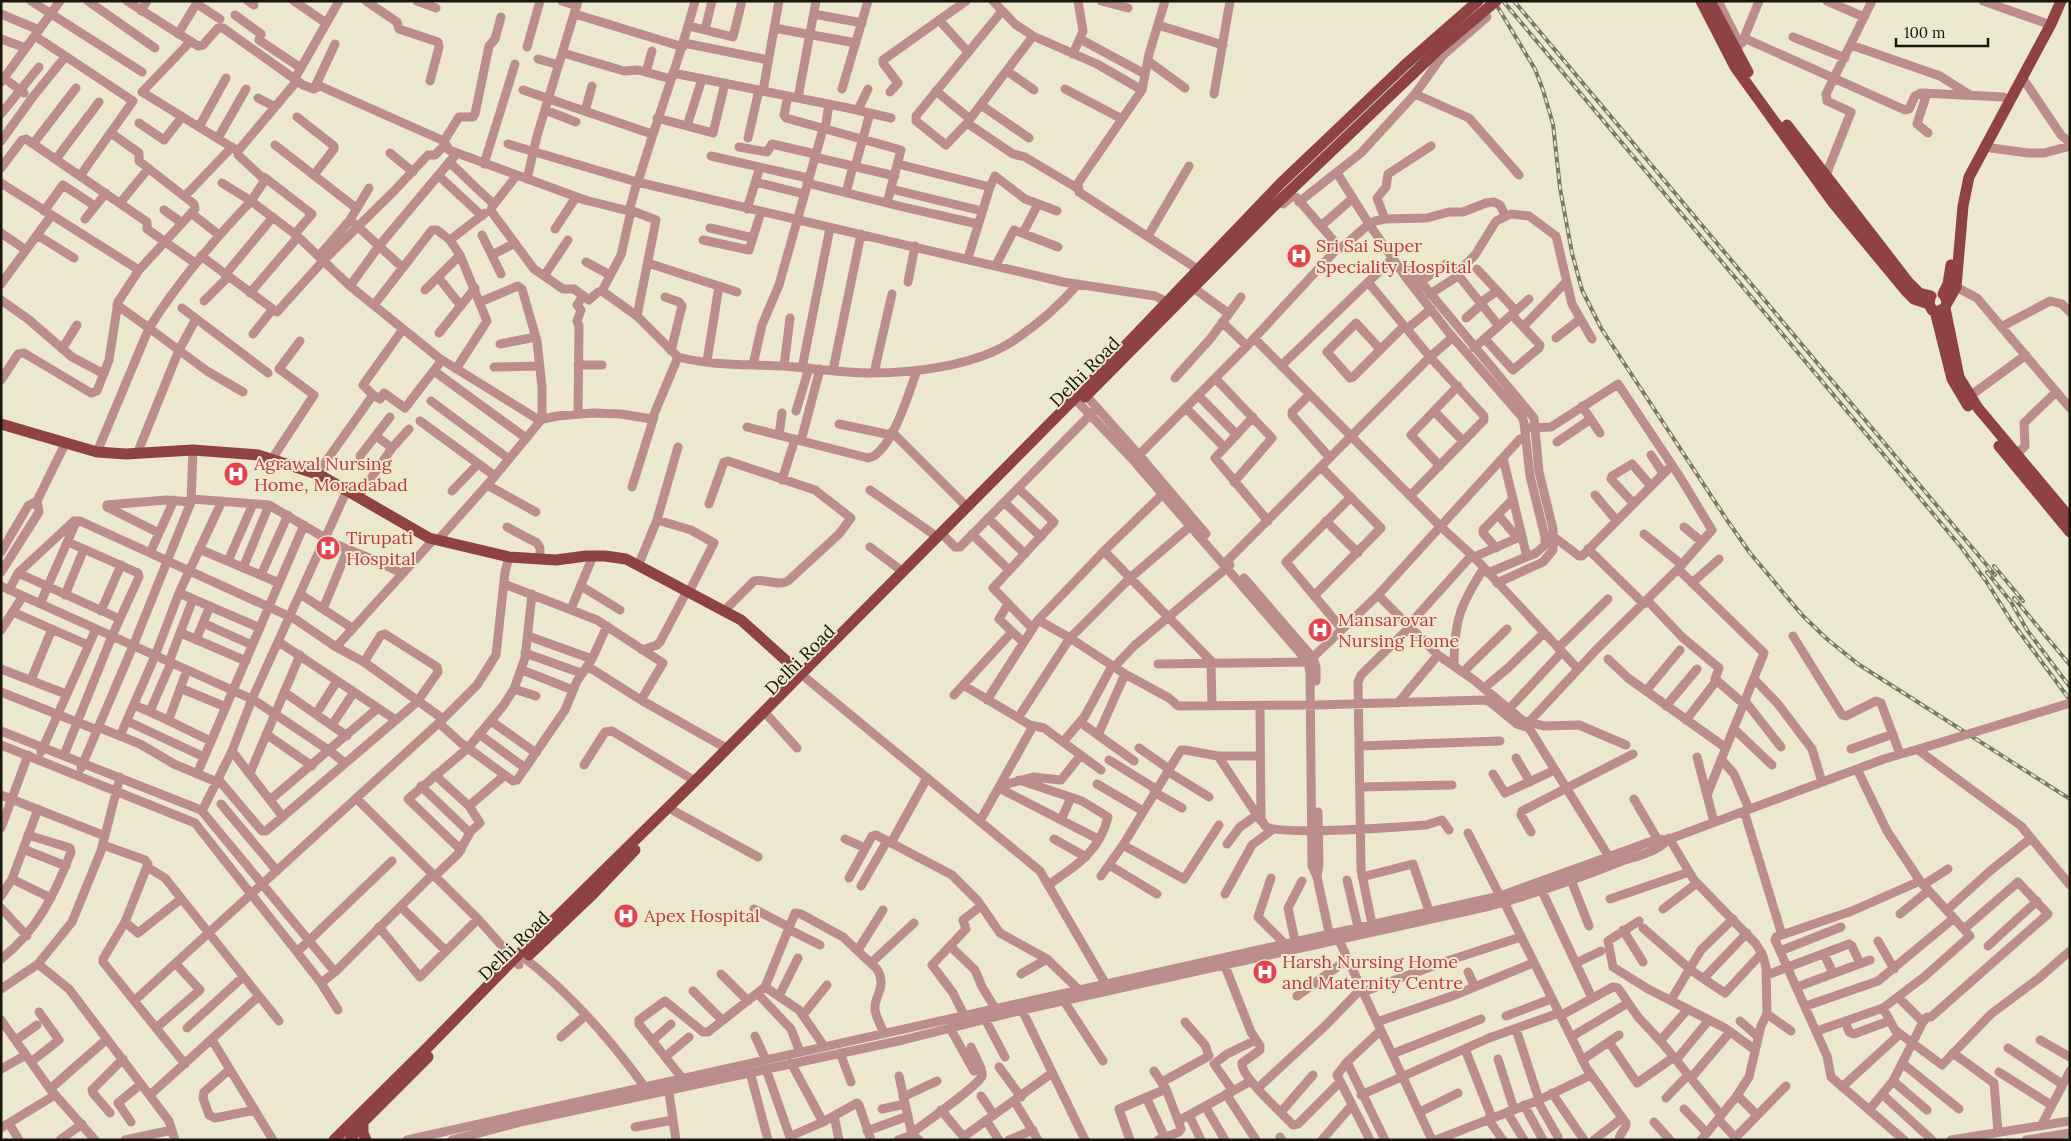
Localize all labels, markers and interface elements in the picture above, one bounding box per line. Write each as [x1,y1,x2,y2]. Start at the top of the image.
scale bar [1896,15,1988,47]
text: 100 m [1904,23,1945,42]
place label: Sri Sai Super Speciality Hospital [1316,234,1472,278]
hospital icon: Sri Sai Super Speciality Hospital [1286,243,1312,269]
street label: Delhi Road [1045,331,1125,412]
place label: Agrawal Nursing Home, Moradabad [253,452,408,496]
hospital icon: Agrawal Nursing Home, Moradabad [223,461,249,487]
place label: Tirupati Hospital [346,526,416,570]
hospital icon: Tirupati Hospital [315,535,341,561]
place label: Mansarovar Nursing Home [1338,608,1460,652]
hospital icon: Mansarovar Nursing Home [1307,617,1333,643]
street label: Delhi Road [760,619,840,700]
hospital icon: Apex Hospital [613,903,639,929]
place label: Apex Hospital [643,904,760,927]
street label: Delhi Road [473,906,554,985]
place label: Harsh Nursing Home and Maternity Centre [1282,950,1463,994]
hospital icon: Harsh Nursing Home and Maternity Centre [1252,959,1278,985]

